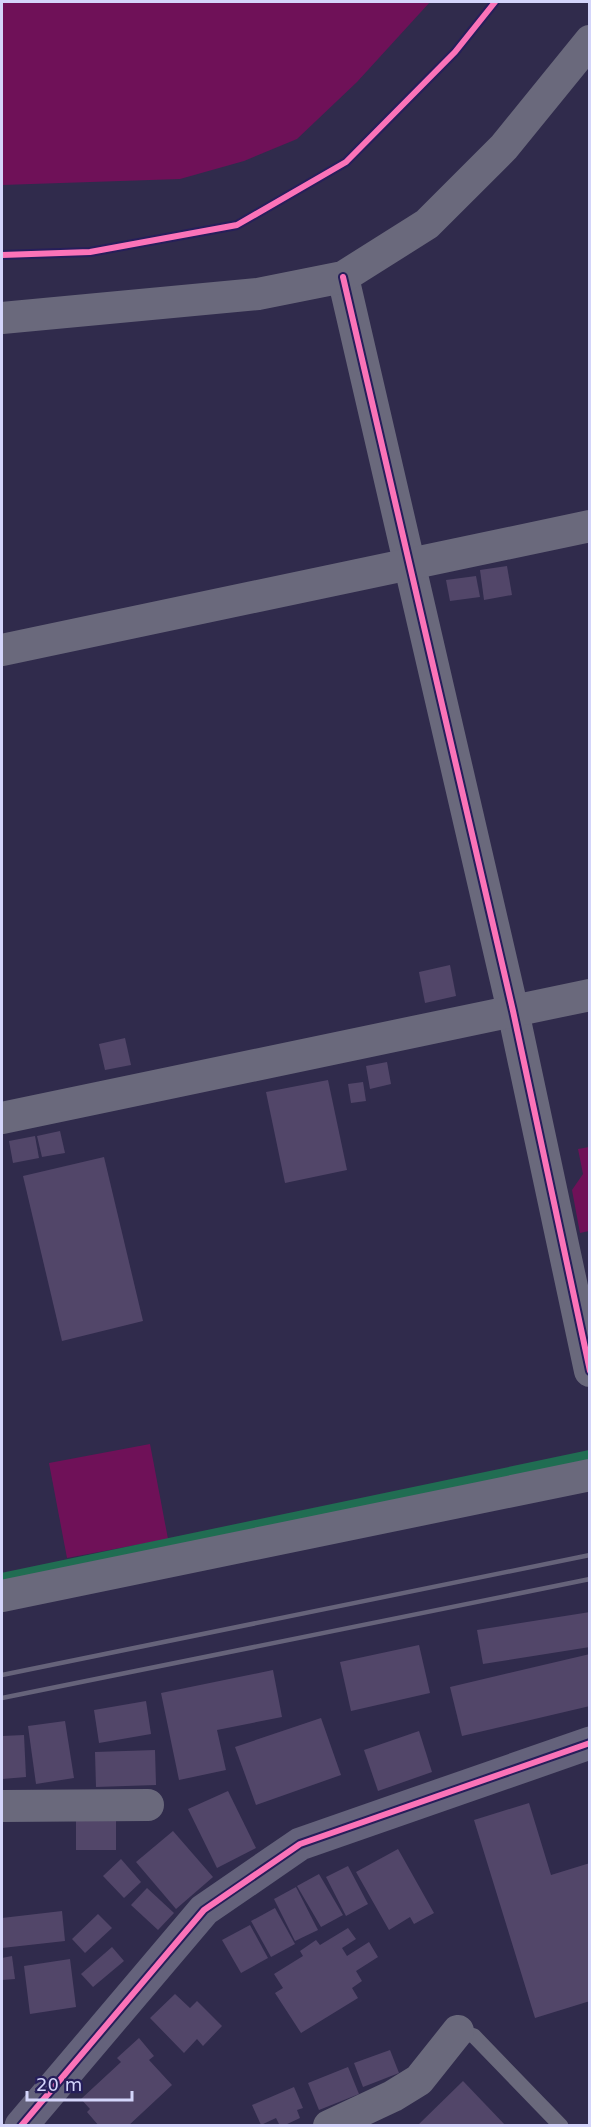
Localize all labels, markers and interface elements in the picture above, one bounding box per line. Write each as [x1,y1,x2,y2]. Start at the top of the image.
scale bar [27,2064,132,2102]
text: 20 m [36,2074,82,2095]

